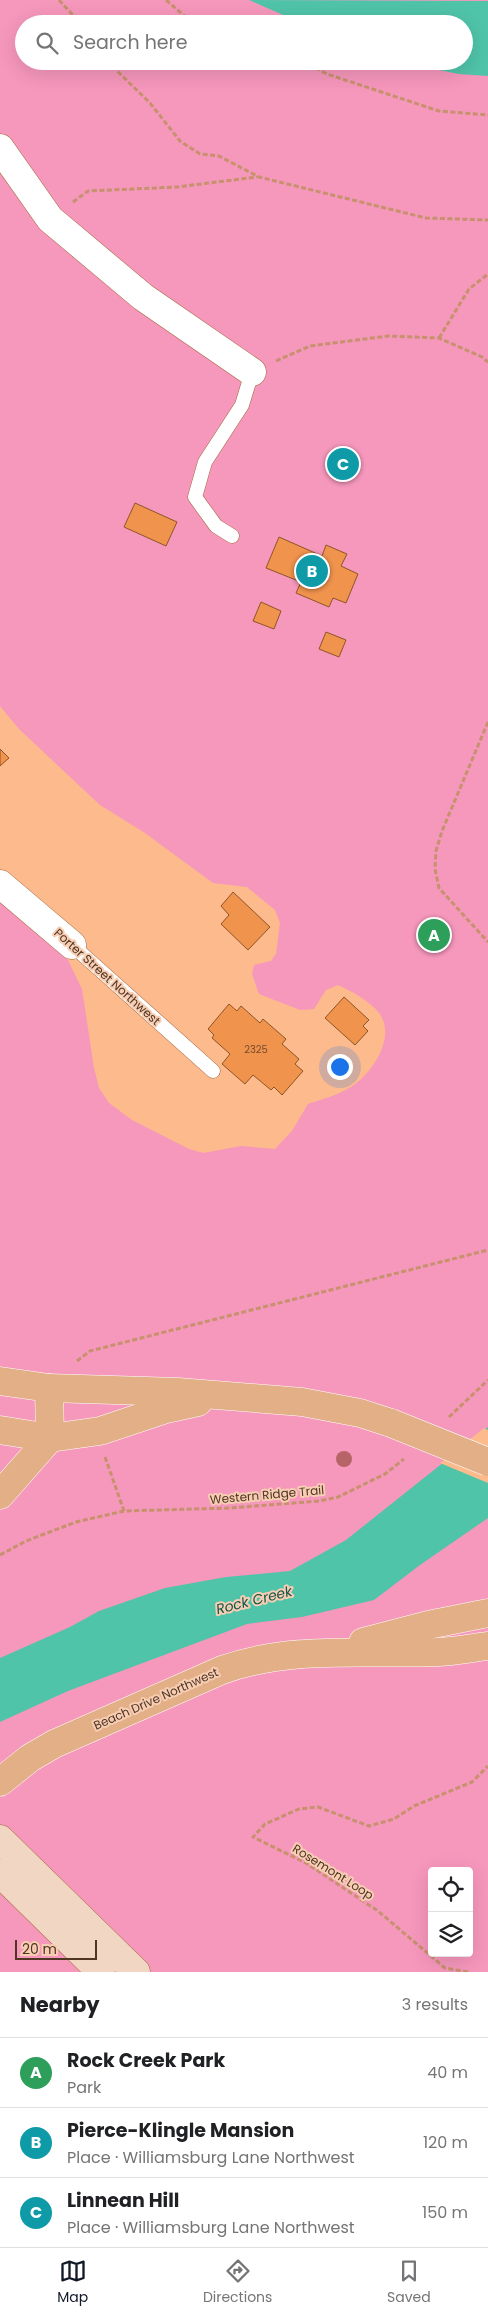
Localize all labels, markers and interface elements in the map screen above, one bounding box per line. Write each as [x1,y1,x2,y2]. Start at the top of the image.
search box [15,15,473,70]
icon: search [33,29,61,57]
text: Search here [73,29,187,56]
pin: C [327,445,359,483]
pin: B [296,552,328,590]
pin: A [418,916,450,954]
street label: Porter Street Northwest [51,924,164,1029]
house number: 2325 [244,1042,268,1057]
your location [327,1054,353,1080]
street label: Western Ridge Trail [209,1481,325,1508]
water label: Rock Creek [214,1581,295,1619]
street label: Beach Drive Northwest [91,1663,221,1734]
street label: Rosemont Loop [289,1840,377,1903]
map controls [428,1867,473,1957]
button: locate [428,1867,473,1912]
button: layers [428,1912,473,1957]
scale bar [15,1937,98,1960]
text: 20 m [22,1939,57,1959]
text: Nearby [20,1990,100,2019]
text: 3 results [402,1993,468,2016]
text: Rock Creek Park [67,2047,225,2074]
text: A [30,2061,42,2084]
text: 40 m [427,2061,468,2084]
text: Park [67,2076,101,2099]
text: Pierce-Klingle Mansion [67,2117,294,2144]
text: B [31,2131,41,2154]
text: 120 m [423,2131,468,2154]
text: Place · Williamsburg Lane Northwest [67,2146,355,2169]
text: Linnean Hill [67,2187,179,2214]
text: C [30,2201,42,2224]
text: 150 m [422,2201,468,2224]
text: Place · Williamsburg Lane Northwest [67,2216,355,2239]
tab: Map [57,2257,88,2308]
tab: Directions [203,2257,272,2308]
tab: Saved [387,2257,431,2308]

